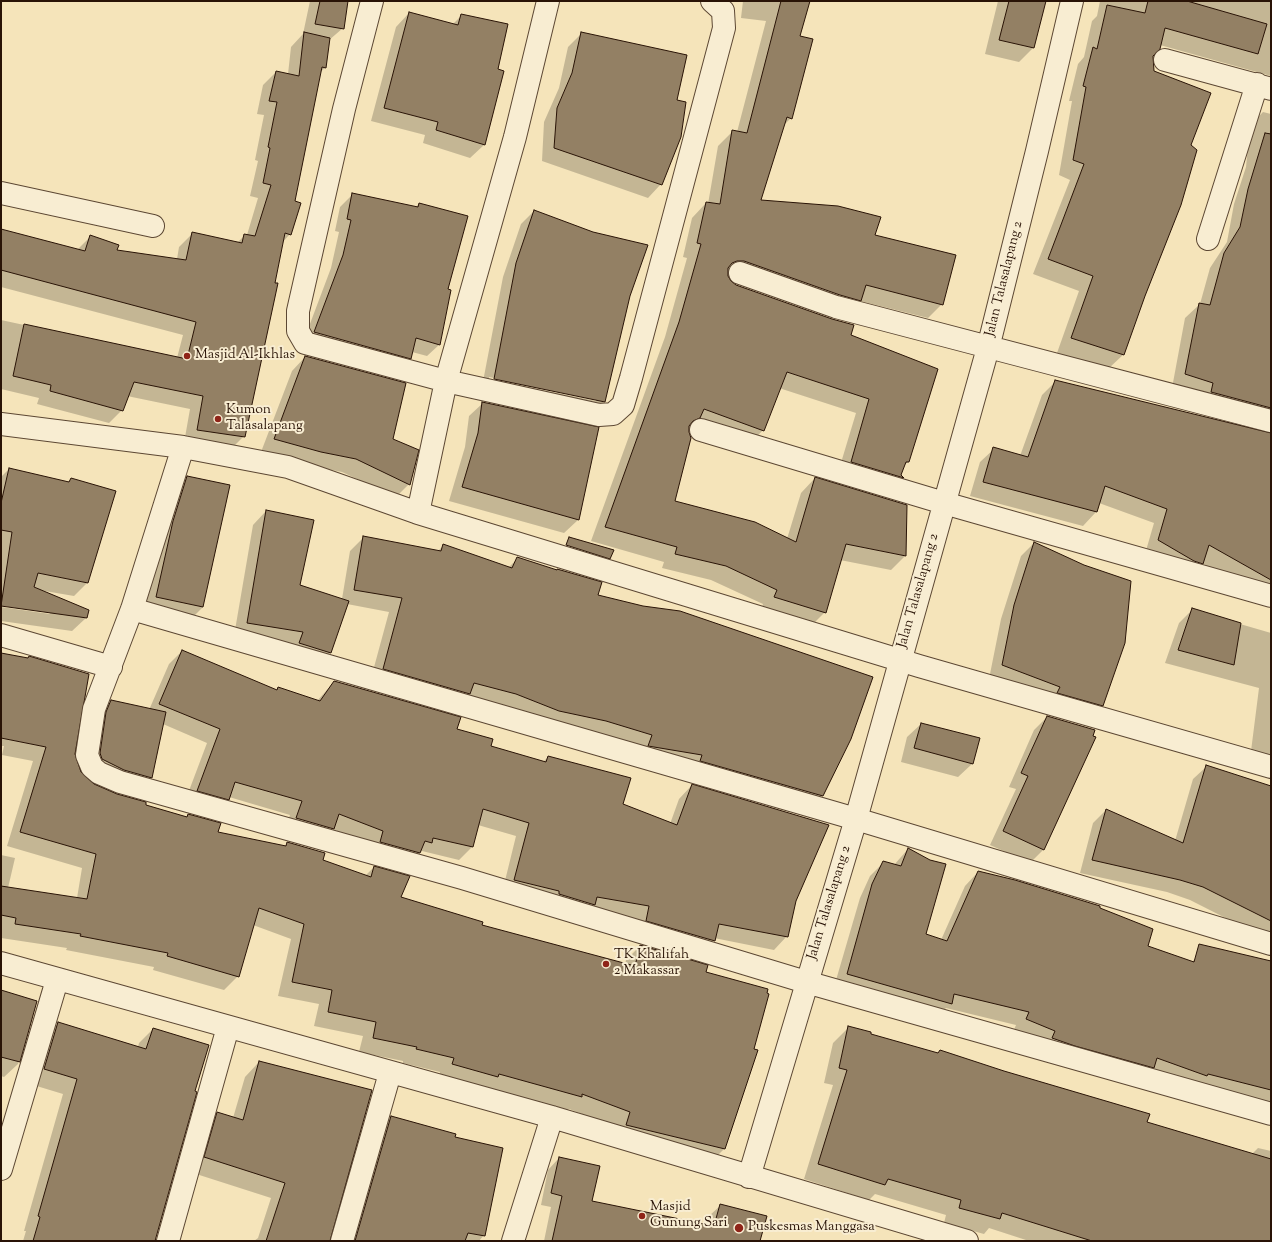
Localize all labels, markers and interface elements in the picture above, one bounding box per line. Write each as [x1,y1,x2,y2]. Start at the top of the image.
street label: Jalan Talasalapang 2 [983,220,1027,338]
place label: Masjid Al-Ikhlas [195,348,295,364]
marker: Masjid Al-Ikhlas [182,351,192,361]
place label: Kumon Talasalapang [226,403,303,436]
marker: Kumon Talasalapang [213,414,223,424]
street label: Jalan Talasalapang 2 [895,532,943,650]
street label: Jalan Talasalapang 2 [805,844,855,962]
place label: TK Khalifah 2 Makassar [614,948,689,980]
marker: TK Khalifah 2 Makassar [601,959,611,969]
place label: Masjid Gunung Sari [650,1200,727,1232]
marker: Masjid Gunung Sari [637,1211,647,1221]
place label: Puskesmas Manggasa [748,1220,875,1236]
marker: Puskesmas Manggasa [733,1222,745,1234]

